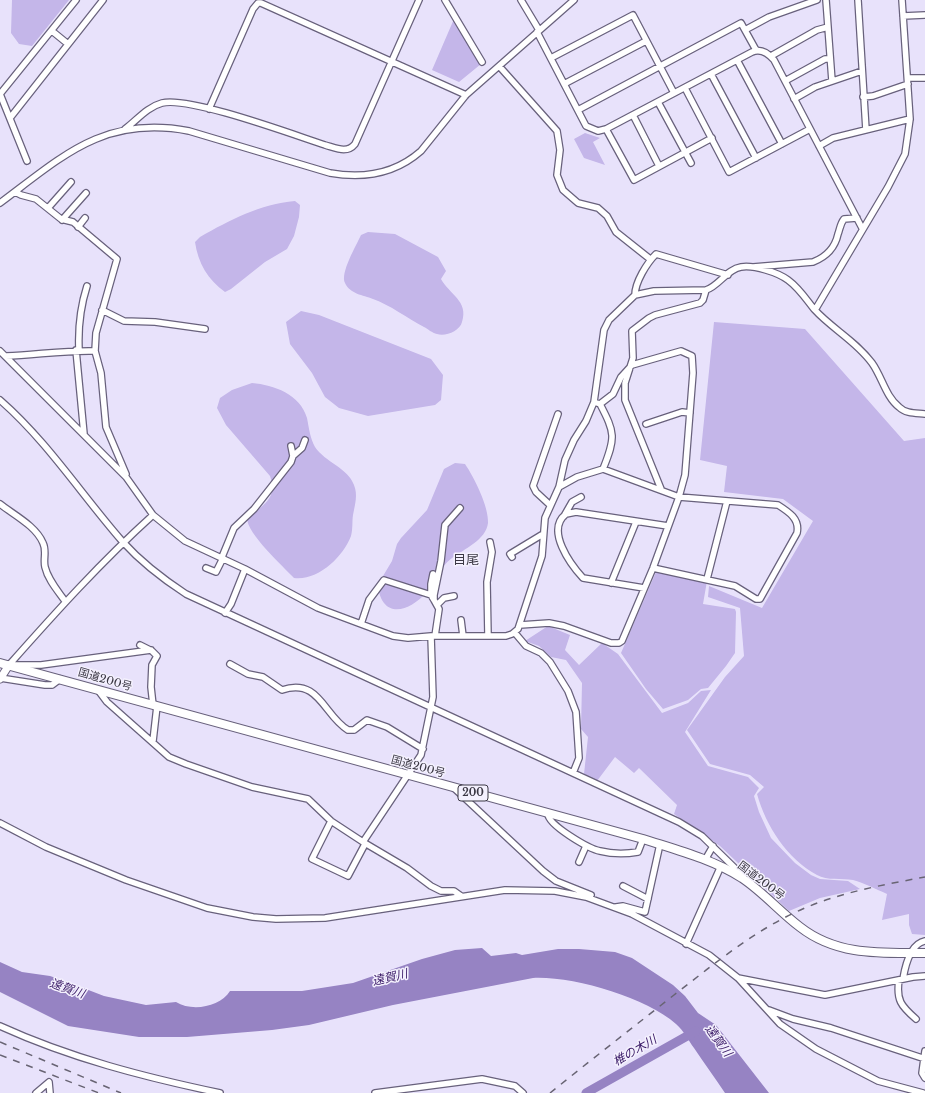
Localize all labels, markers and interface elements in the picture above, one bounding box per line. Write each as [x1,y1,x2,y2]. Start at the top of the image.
district label: 目尾 [453,552,479,568]
street label: 国道200号 [77,666,133,694]
street label: 国道200号 [389,753,447,781]
road number: 200 [458,785,488,801]
street label: 国道200号 [735,859,787,903]
water label: 遠賀川 [371,967,409,989]
water label: 遠賀川 [48,976,86,1002]
water label: 遠賀川 [702,1022,734,1060]
water label: 椎の木川 [611,1033,659,1069]

